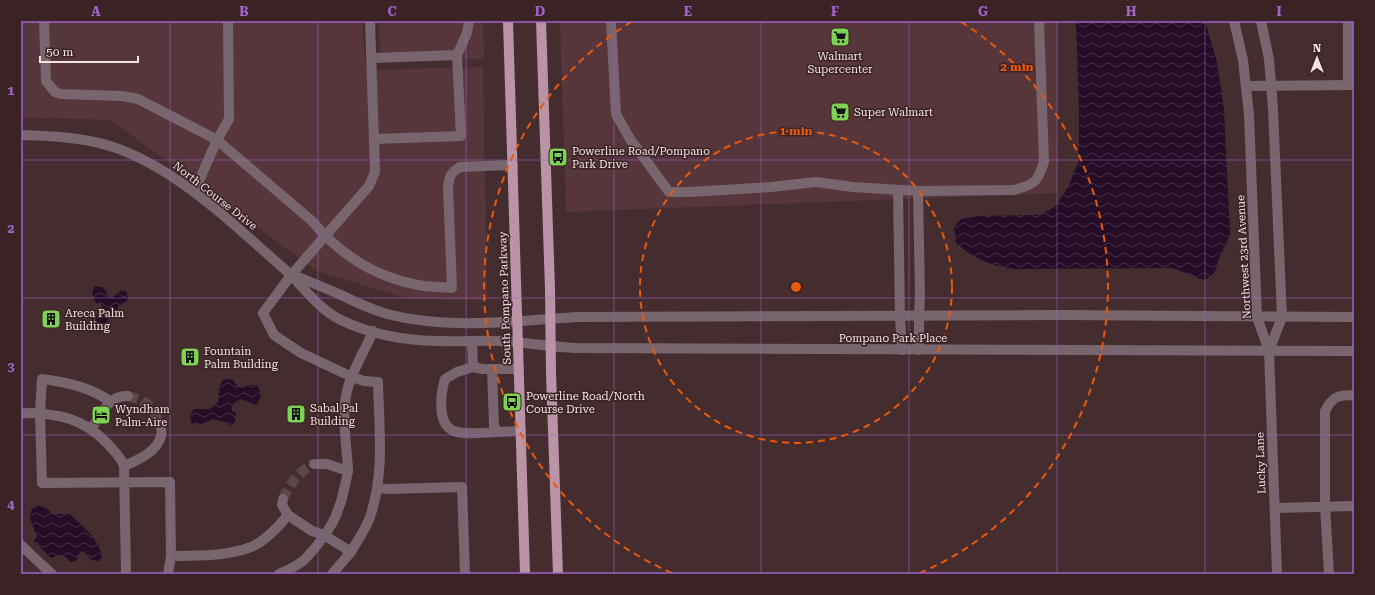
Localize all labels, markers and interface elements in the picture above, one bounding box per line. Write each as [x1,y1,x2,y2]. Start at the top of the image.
text: A [91,4,101,19]
text: B [239,4,249,19]
text: C [387,4,397,19]
text: D [535,4,545,19]
text: E [684,4,692,19]
text: F [831,4,839,19]
text: G [978,4,988,19]
text: H [1126,4,1137,19]
text: I [1276,4,1282,19]
supermarket icon: Walmart Supercenter [829,26,851,48]
scale bar [40,38,138,64]
north arrow [1297,38,1337,78]
text: N [1313,42,1322,55]
text: 50 m [46,45,73,59]
place label: Walmart Supercenter [807,50,873,76]
text: 2 min [1000,60,1034,74]
text: 1 [7,83,15,98]
supermarket icon: Super Walmart [829,101,851,123]
place label: Super Walmart [854,106,933,119]
text: 1 min [779,124,813,138]
place label: Powerline Road/Pompano Park Drive [572,145,710,171]
bus stop icon: Powerline Road/Pompano Park Drive [547,146,569,168]
street label: North Course Drive [170,159,260,233]
street label: Northwest 23rd Avenue [1234,195,1254,319]
text: 2 [7,221,15,236]
street label: South Pompano Parkway [496,231,514,365]
centre of rings [789,280,803,294]
place label: Areca Palm Building [65,307,124,333]
building icon: Areca Palm Building [40,308,62,330]
street label: Pompano Park Place [839,332,947,345]
place label: Fountain Palm Building [204,345,279,371]
building icon: Fountain Palm Building [179,346,201,368]
text: 3 [7,359,15,374]
place label: Powerline Road/North Course Drive [526,390,645,416]
bus stop icon: Powerline Road/North Course Drive [501,391,523,413]
place label: Sabal Pal Building [310,402,359,428]
place label: Wyndham Palm-Aire [115,403,170,429]
building icon: Sabal Pal Building [285,403,307,425]
hotel icon: Wyndham Palm-Aire [90,404,112,426]
street label: Lucky Lane [1253,432,1269,494]
text: 4 [7,497,15,512]

